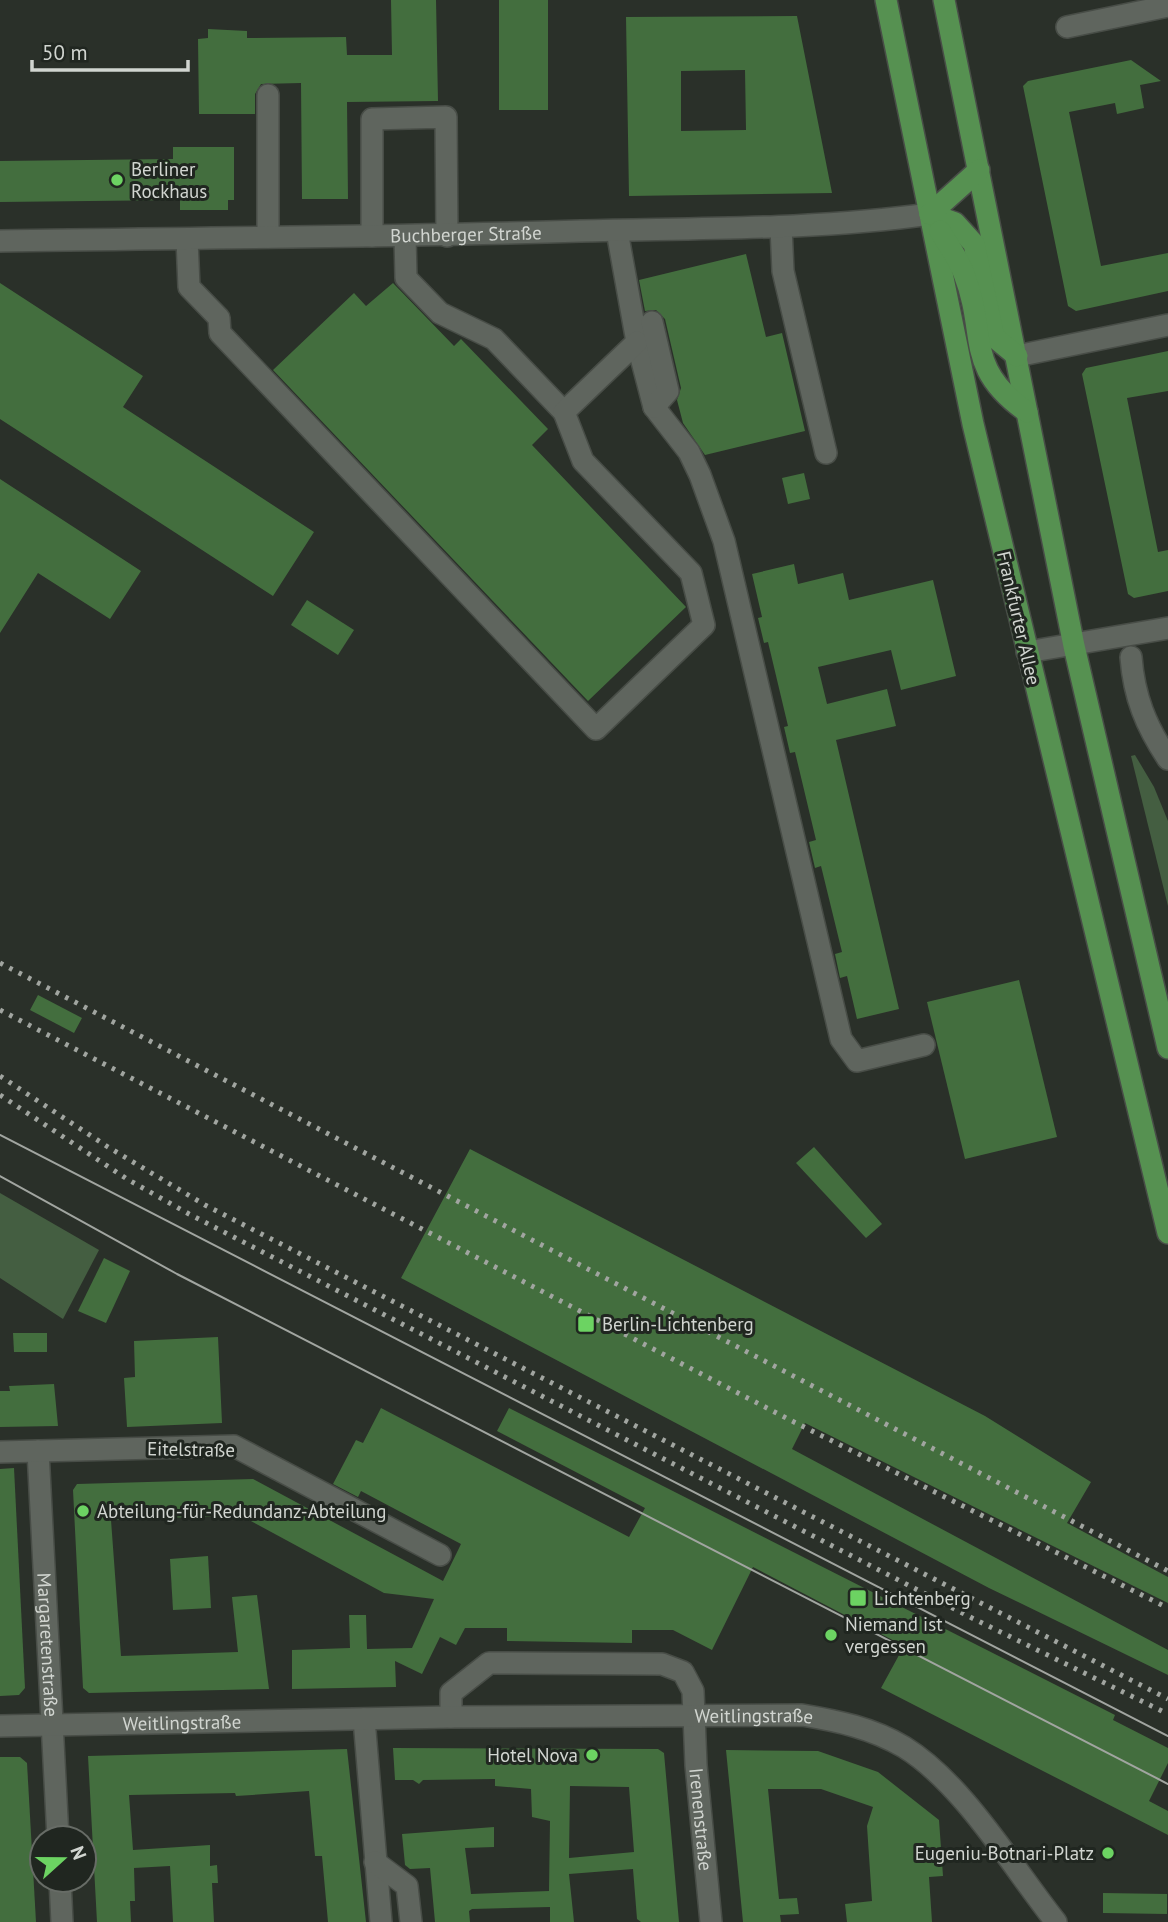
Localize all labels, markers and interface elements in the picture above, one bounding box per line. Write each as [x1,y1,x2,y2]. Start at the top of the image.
scale bar [32,28,187,72]
text: 50 m [42,39,88,66]
place label: Berliner Rockhaus [131,157,207,203]
marker: Berliner Rockhaus [109,172,125,188]
street label: Buchberger Straße [390,220,542,248]
street label: Frankfurter Allee [992,549,1046,687]
place label: Berlin-Lichtenberg [602,1312,754,1336]
marker: Berlin-Lichtenberg [576,1314,596,1334]
street label: Eitelstraße [147,1436,235,1462]
place label: Abteilung-für-Redundanz-Abteilung [97,1499,386,1523]
marker: Abteilung-für-Redundanz-Abteilung [75,1503,91,1519]
street label: Margaretenstraße [32,1572,64,1717]
place label: Lichtenberg [874,1586,971,1610]
marker: Lichtenberg [848,1588,868,1608]
place label: Niemand ist vergessen [845,1612,943,1658]
marker: Niemand ist vergessen [823,1627,839,1643]
street label: Weitlingstraße [695,1703,815,1729]
street label: Weitlingstraße [122,1709,242,1736]
place label: Hotel Nova [487,1743,578,1767]
marker: Hotel Nova [584,1747,600,1763]
street label: Irenenstraße [684,1767,718,1872]
north arrow [28,1824,98,1894]
place label: Eugeniu-Botnari-Platz [915,1841,1094,1865]
text: N [65,1843,92,1863]
marker: Eugeniu-Botnari-Platz [1100,1845,1116,1861]

